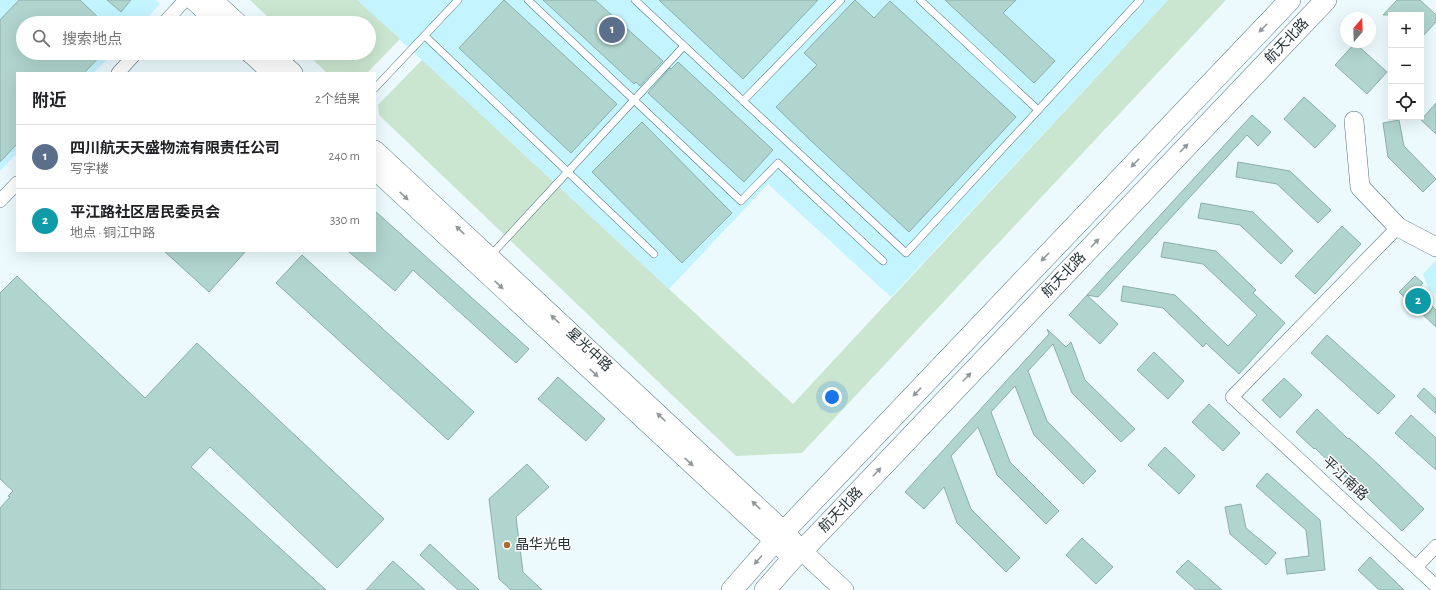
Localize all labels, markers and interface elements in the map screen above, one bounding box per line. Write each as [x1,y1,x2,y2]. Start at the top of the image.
north arrow [1340,12,1376,48]
map controls [1388,12,1424,120]
button: + [1388,12,1424,48]
pin: 1 [599,15,625,45]
street label: 航天北路 [1261,15,1311,66]
search box [16,16,376,60]
one-way arrow [1258,23,1268,33]
icon: search [30,27,52,49]
text: 搜索地点 [62,32,122,47]
button: − [1388,48,1424,84]
button: locate [1388,84,1424,120]
text: 附近 [32,92,66,109]
text: 2个结果 [315,93,360,106]
text: 四川航天天盛物流有限责任公司 [70,141,280,156]
one-way arrow [1180,143,1189,154]
text: 1 [43,150,47,163]
text: 240 m [328,150,360,163]
one-way arrow [1130,158,1140,168]
text: 写字楼 [70,163,109,176]
one-way arrow [399,191,408,200]
text: 平江路社区居民委员会 [70,205,220,220]
text: 2 [42,214,48,227]
text: 330 m [330,214,360,227]
one-way arrow [455,225,465,235]
text: 地点 · 铜江中路 [70,227,155,240]
one-way arrow [1090,238,1100,248]
street label: 航天北路 [1038,249,1088,300]
one-way arrow [1041,252,1050,262]
one-way arrow [494,280,503,289]
pin: 2 [1405,286,1431,316]
one-way arrow [550,314,561,323]
street label: 星光中路 [564,325,615,374]
one-way arrow [589,369,599,378]
one-way arrow [962,373,971,382]
your location [822,387,842,407]
one-way arrow [912,387,922,397]
one-way arrow [656,412,666,421]
street label: 平江南路 [1320,454,1371,503]
one-way arrow [684,457,694,467]
one-way arrow [872,467,882,477]
street label: 航天北路 [815,484,865,535]
one-way arrow [751,500,761,510]
place label: 晶华光电 [515,536,571,552]
marker: 晶华光电 [502,540,512,550]
one-way arrow [754,556,763,565]

